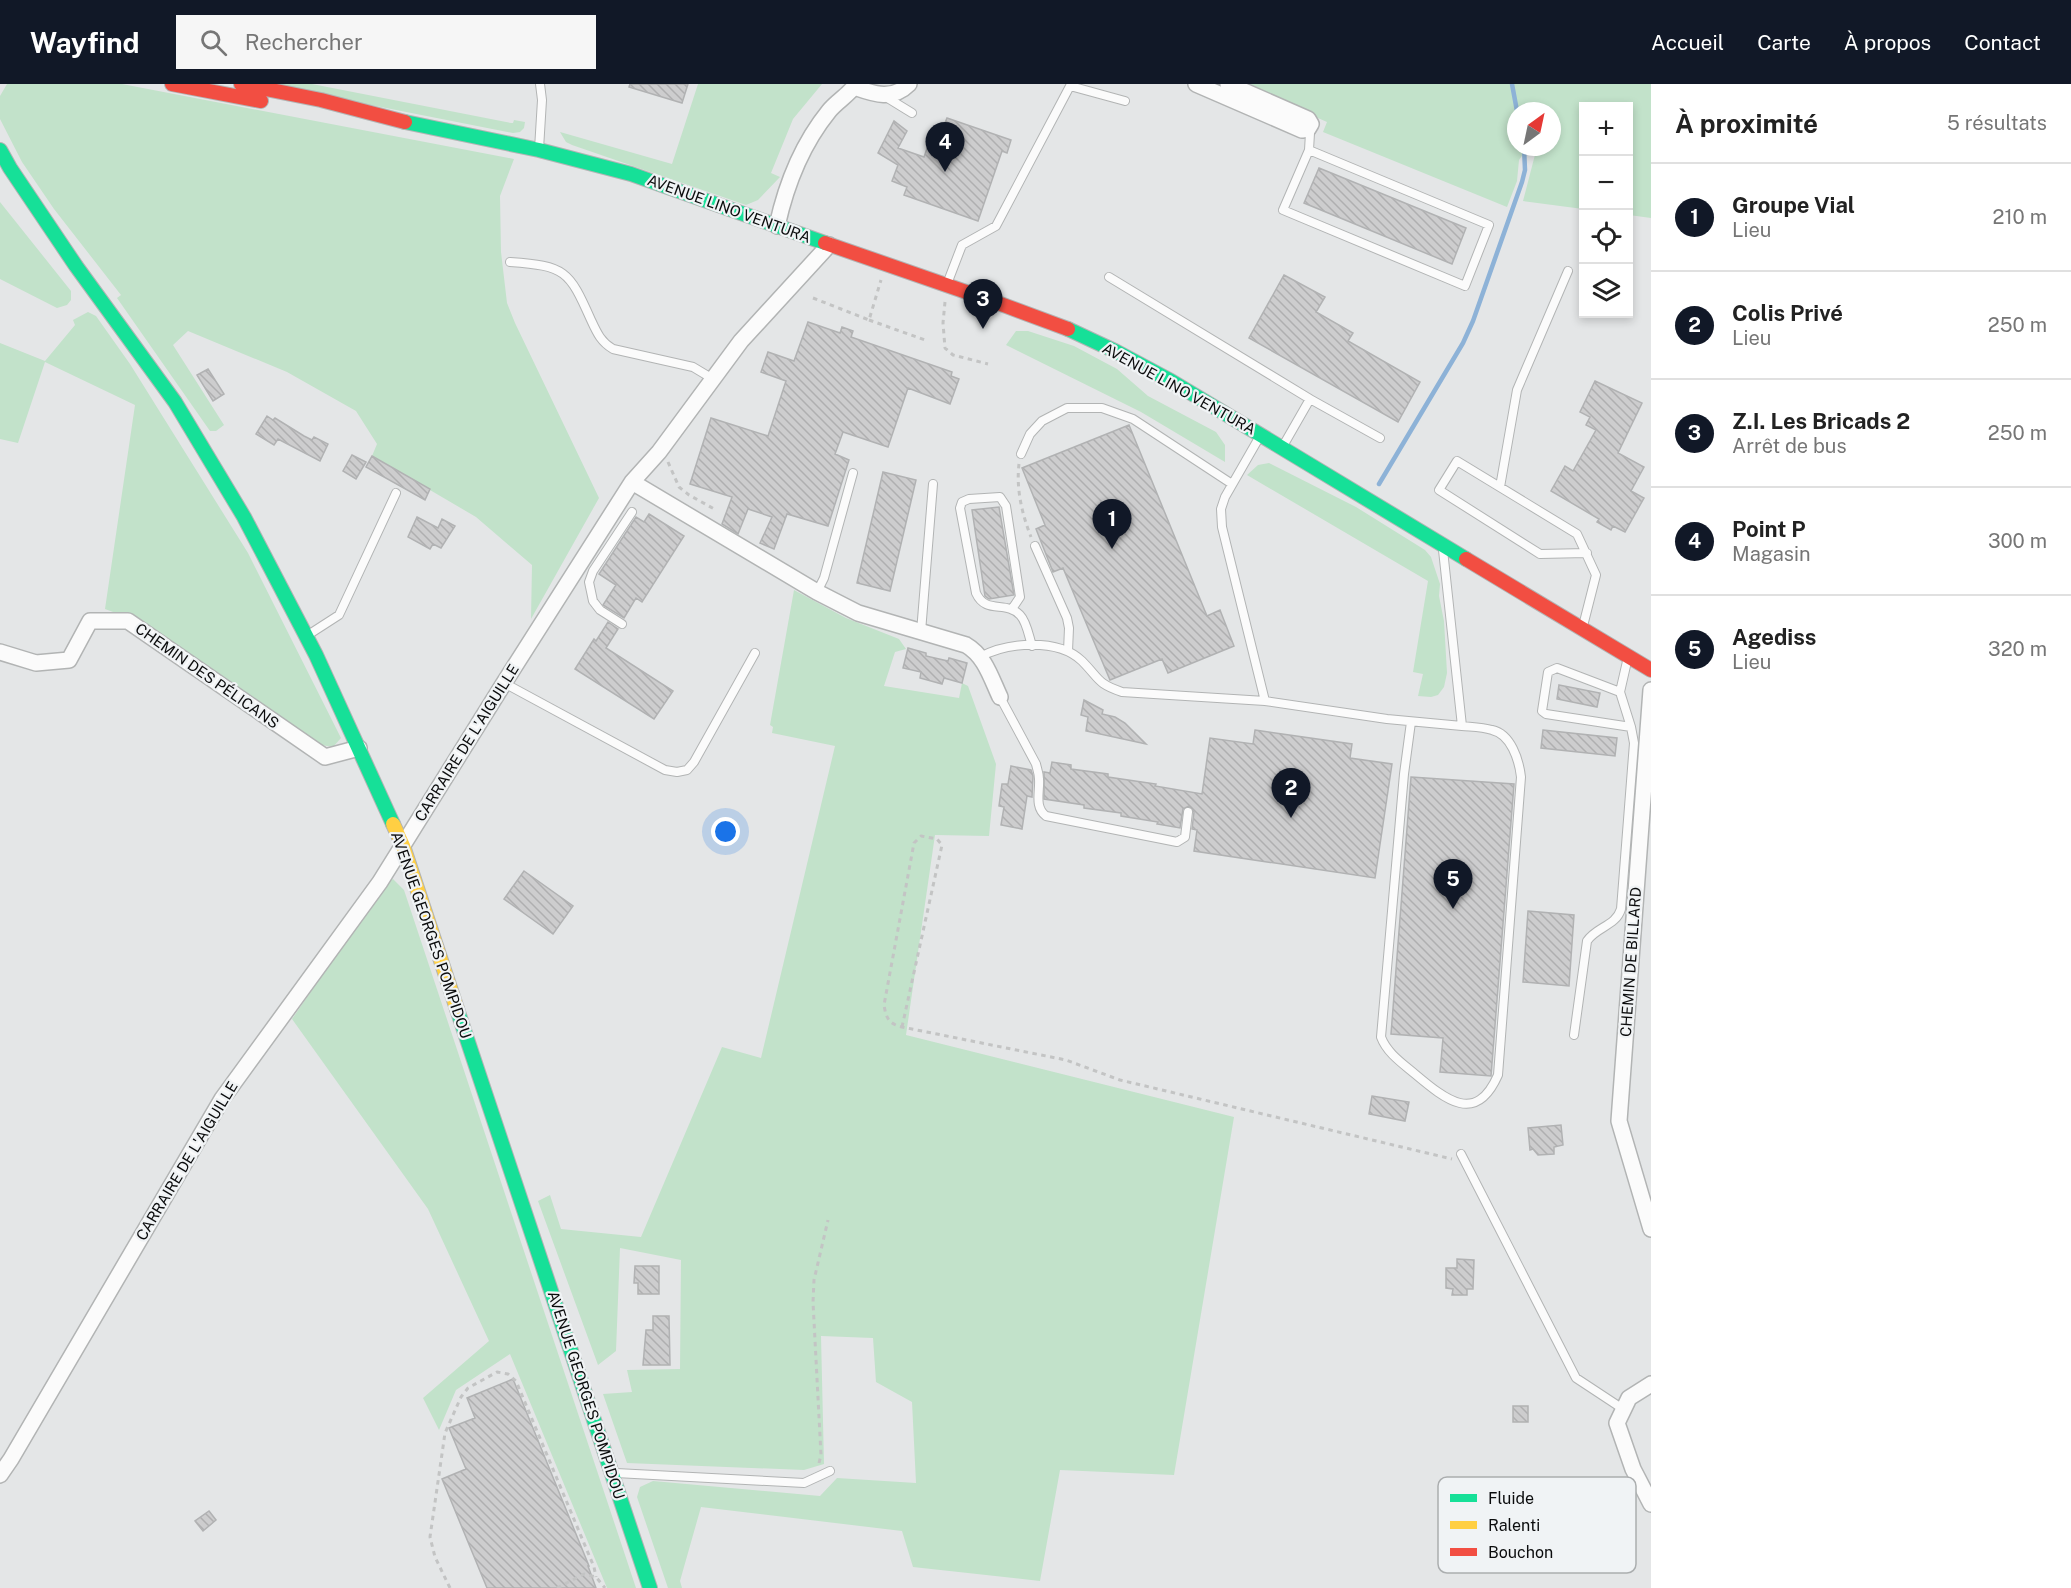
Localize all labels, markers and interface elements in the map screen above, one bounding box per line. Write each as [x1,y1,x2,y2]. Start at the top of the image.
search box [176,15,596,69]
text: Wayfind [30,26,140,59]
icon: search [197,26,230,59]
text: Rechercher [245,29,363,55]
text: Accueil [1651,30,1724,55]
text: Carte [1757,30,1811,55]
text: À propos [1844,30,1931,55]
text: Contact [1964,30,2041,55]
north arrow [1507,102,1561,156]
map controls [1579,102,1633,318]
button: + [1579,102,1633,156]
text: À proximité [1675,108,1818,139]
text: 5 résultats [1947,111,2047,135]
pin: 4 [926,122,964,172]
button: − [1579,156,1633,210]
street label: AVENUE LINO VENTURA [645,171,814,246]
text: Groupe Vial [1732,192,1855,218]
text: 1 [1690,205,1699,229]
text: 210 m [1993,205,2047,229]
button: locate [1579,210,1633,264]
text: Lieu [1732,218,1771,242]
button: layers [1579,264,1633,318]
pin: 3 [964,280,1002,329]
text: Colis Privé [1732,300,1843,326]
text: 2 [1688,313,1701,337]
text: 250 m [1988,313,2047,337]
text: Lieu [1732,326,1771,350]
street label: AVENUE LINO VENTURA [1100,339,1259,438]
text: Z.I. Les Bricads 2 [1732,408,1910,434]
text: 3 [1688,421,1701,445]
text: 250 m [1988,421,2047,445]
text: Arrêt de bus [1732,434,1847,458]
pin: 1 [1092,500,1132,549]
text: Point P [1732,516,1806,542]
text: 4 [1688,529,1701,553]
text: 300 m [1988,529,2047,553]
text: Magasin [1732,542,1811,566]
street label: CHEMIN DES PÉLICANS [132,620,282,732]
text: Agediss [1732,624,1816,650]
text: 5 [1688,637,1701,661]
text: 320 m [1988,637,2047,661]
text: Lieu [1732,650,1771,674]
street label: CARRAIRE DE L'AIGUILLE [411,661,522,824]
pin: 2 [1272,768,1310,818]
your location [711,817,740,846]
street label: AVENUE GEORGES POMPIDOU [388,829,475,1041]
pin: 5 [1434,860,1472,909]
street label: CHEMIN DE BILLARD [1617,886,1644,1037]
street label: CARRAIRE DE L'AIGUILLE [132,1078,241,1243]
street label: AVENUE GEORGES POMPIDOU [545,1289,628,1501]
legend [1438,1477,1636,1573]
text: Fluide [1488,1489,1534,1508]
text: Ralenti [1488,1516,1540,1535]
text: Bouchon [1488,1543,1553,1562]

